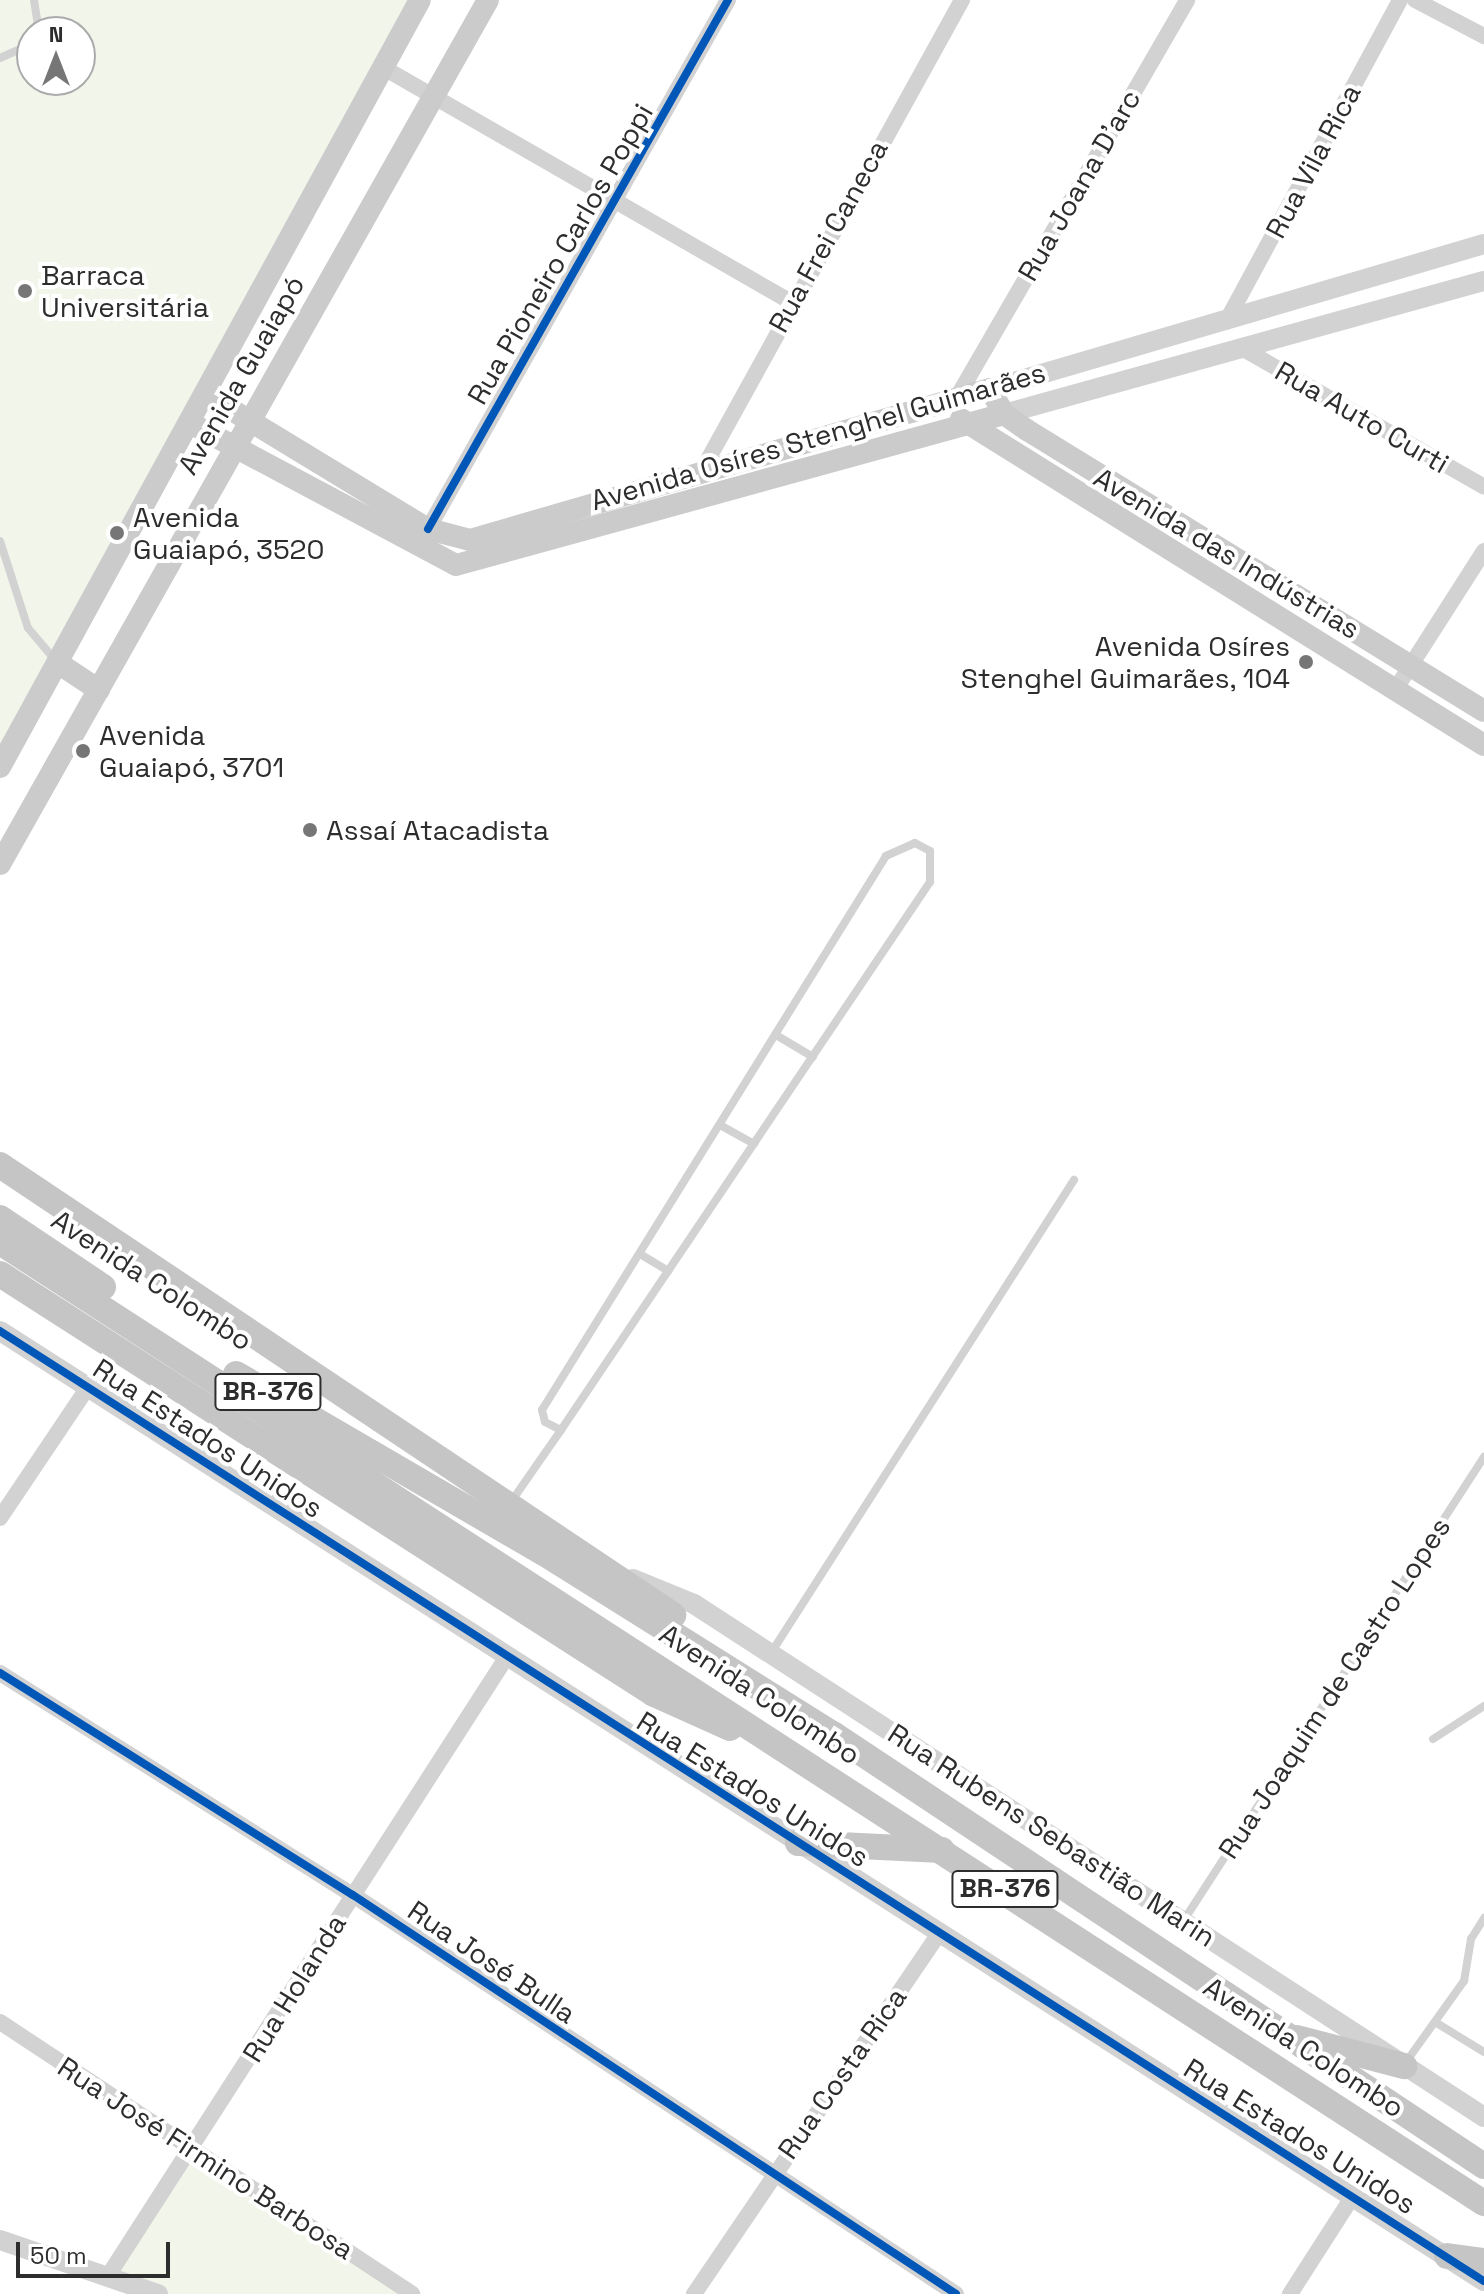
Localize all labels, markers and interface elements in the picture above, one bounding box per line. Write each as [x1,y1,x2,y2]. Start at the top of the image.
north arrow [16,16,96,96]
text: N [49,20,63,48]
street label: Rua Vila Rica [1258,78,1368,244]
street label: Rua Joana D'arc [1011,83,1147,287]
street label: Rua Pioneiro Carlos Poppi [460,98,660,410]
street label: Rua Frei Caneca [761,134,895,338]
place label: Barraca Universitária [41,258,209,324]
street label: Avenida Guaiapó [171,270,311,480]
marker: Barraca Universitária [16,282,34,300]
street label: Rua Auto Curti [1269,354,1455,480]
street label: Avenida Osíres Stenghel Guimarães [587,355,1049,517]
street label: Avenida das Indústrias [1088,460,1366,646]
place label: Avenida Guaiapó, 3520 [133,500,325,566]
marker: Avenida Guaiapó, 3520 [108,524,126,542]
place label: Avenida Osíres Stenghel Guimarães, 104 [960,629,1290,695]
marker: Avenida Osíres Stenghel Guimarães, 104 [1297,653,1315,671]
place label: Avenida Guaiapó, 3701 [99,718,285,784]
marker: Avenida Guaiapó, 3701 [74,742,92,760]
place label: Assaí Atacadista [326,813,550,847]
marker: Assaí Atacadista [301,821,319,839]
street label: Avenida Colombo [45,1203,259,1357]
street label: Rua Estados Unidos [87,1351,329,1525]
road number: BR-376 [214,1370,322,1414]
street label: Rua Joaquim de Castro Lopes [1211,1511,1457,1865]
street label: Avenida Colombo [653,1617,867,1771]
street label: Rua Estados Unidos [631,1704,875,1874]
street label: Rua Rubens Sebastião Marin [882,1716,1222,1954]
road number: BR-376 [951,1867,1059,1911]
street label: Rua José Bulla [402,1893,582,2031]
street label: Rua Holanda [235,1908,353,2068]
street label: Avenida Colombo [1197,1970,1411,2124]
street label: Rua Costa Rica [771,1981,913,2165]
street label: Rua José Firmino Barbosa [52,2050,360,2266]
street label: Rua Estados Unidos [1178,2051,1422,2221]
scale bar [20,2226,174,2276]
text: 50 m [30,2240,87,2271]

